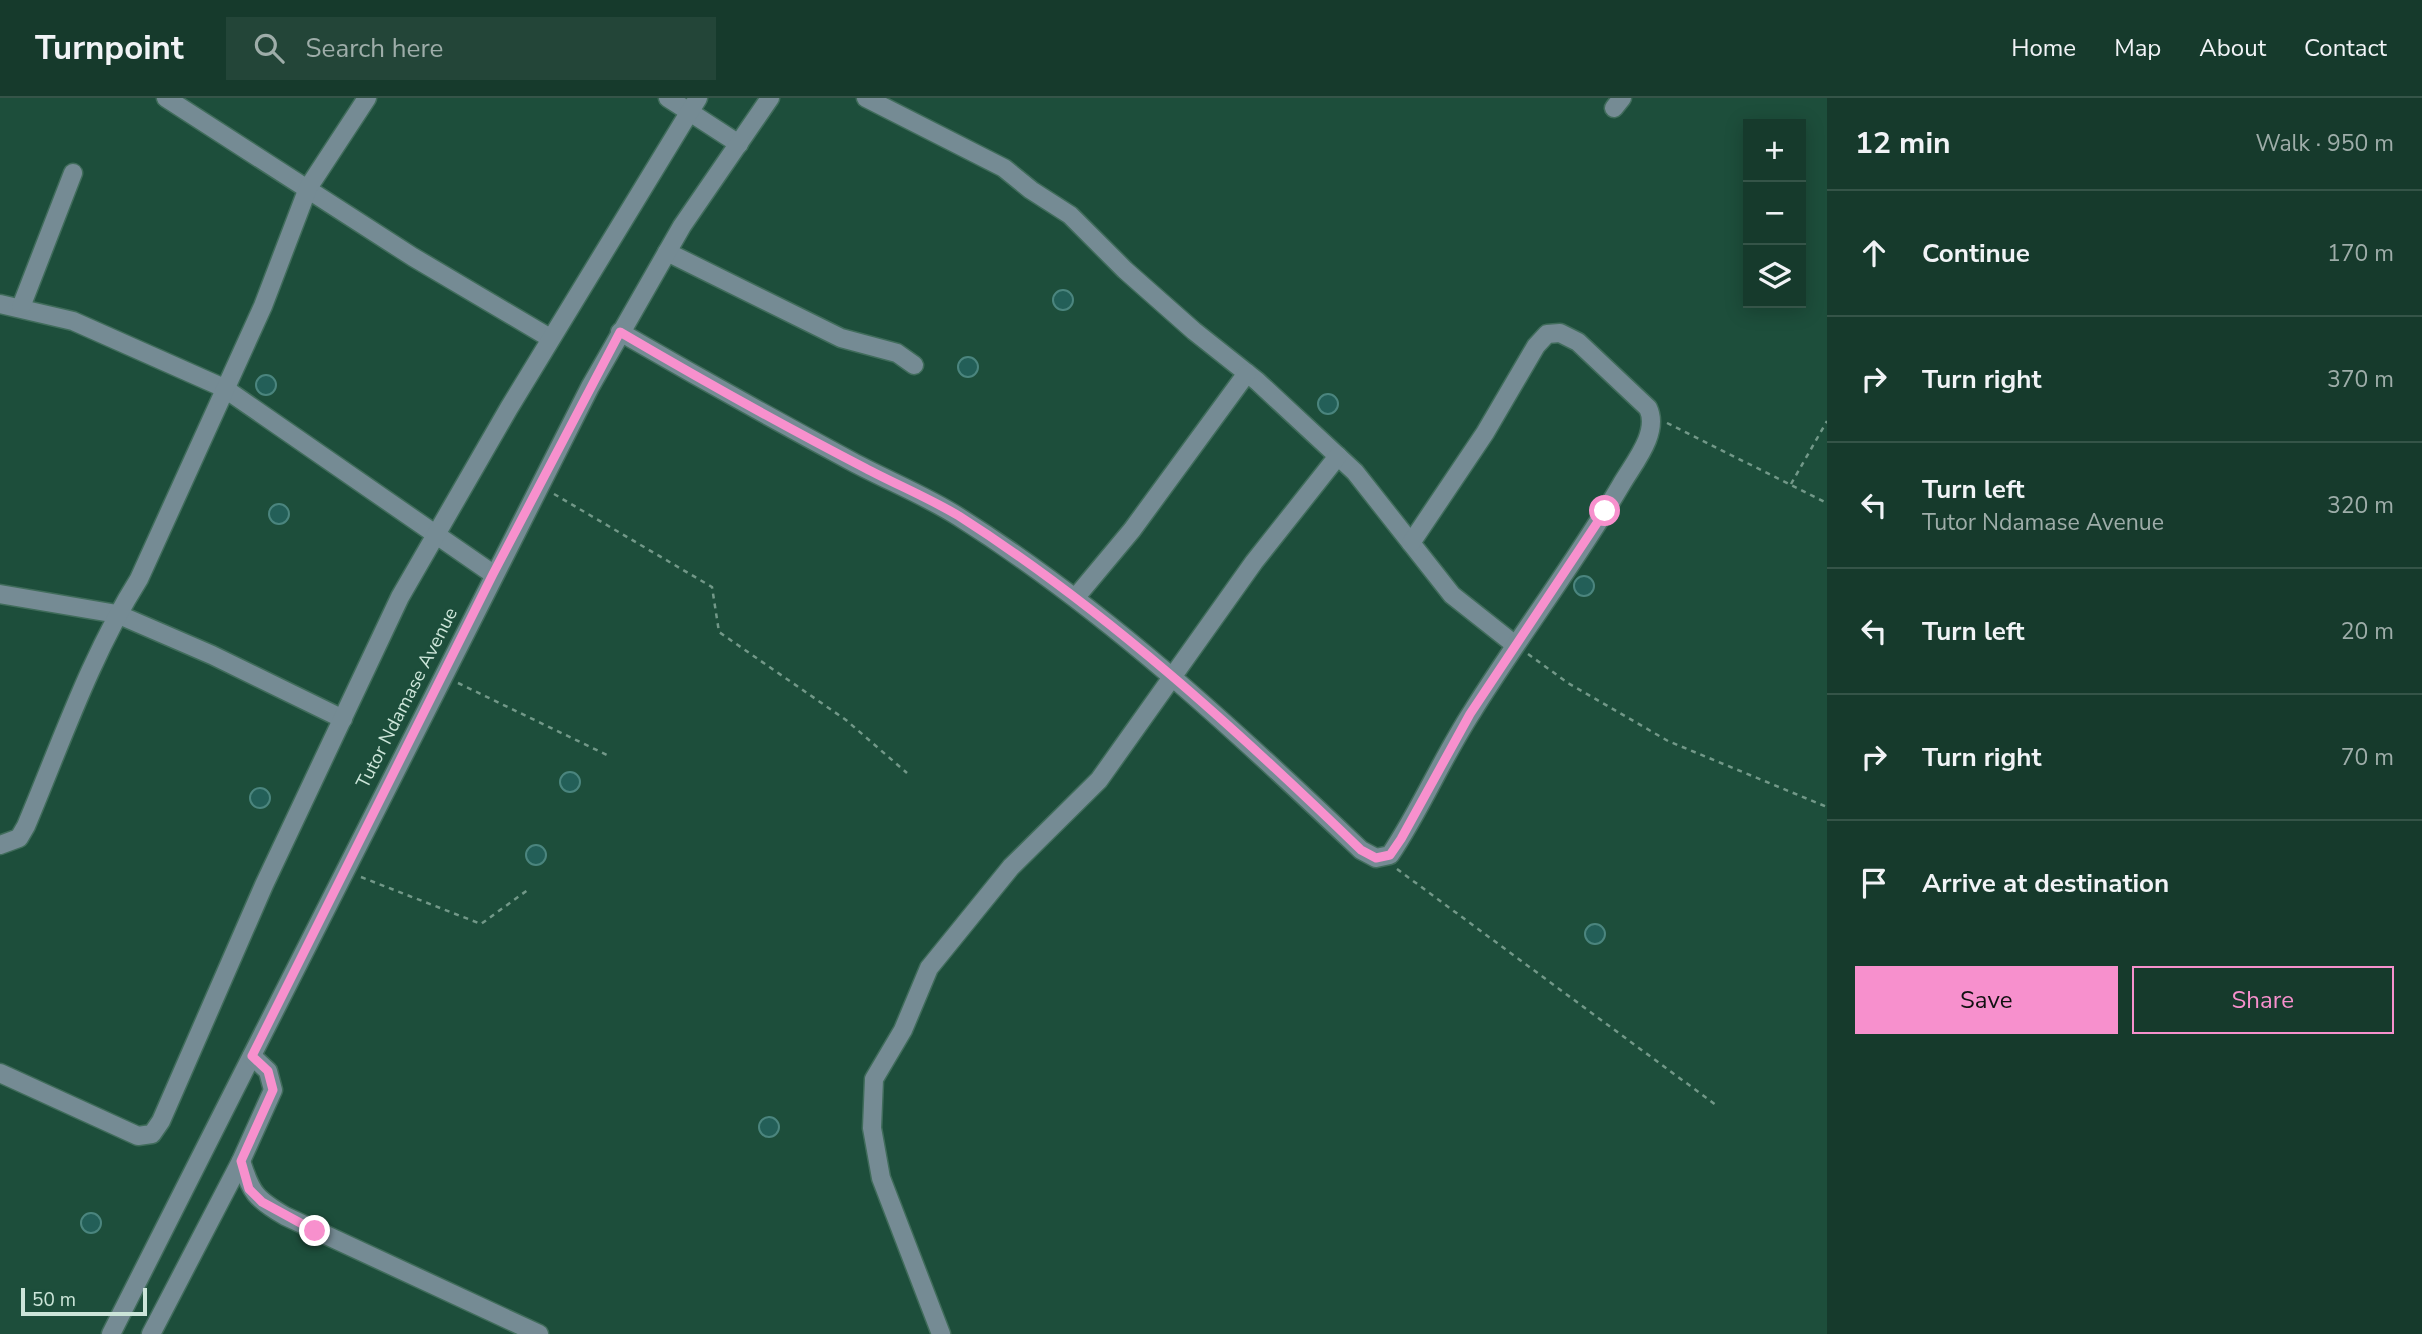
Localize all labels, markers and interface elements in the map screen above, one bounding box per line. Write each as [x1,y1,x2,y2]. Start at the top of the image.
search box [226,17,716,80]
text: Turnpoint [35,26,184,71]
icon: search [250,29,288,67]
text: Search here [306,31,443,66]
text: Home [2011,32,2076,64]
text: Map [2114,32,2161,64]
text: About [2199,32,2266,64]
text: Contact [2304,32,2387,64]
map controls [1743,119,1806,308]
button: + [1743,119,1806,182]
text: 12 min [1855,123,1951,164]
text: Walk · 950 m [2255,128,2394,159]
button: − [1743,182,1806,245]
icon: ahead [1855,234,1893,272]
text: Continue [1922,236,2030,271]
text: 170 m [2327,238,2394,269]
button: layers [1743,245,1806,308]
icon: right [1855,360,1893,398]
text: Turn right [1922,362,2041,397]
text: 370 m [2327,364,2394,395]
text: Turn left [1922,472,2025,507]
icon: left [1855,486,1893,524]
text: 320 m [2327,490,2394,521]
route start [1589,495,1620,526]
text: Tutor Ndamase Avenue [1922,507,2164,538]
street label: Tutor Ndamase Avenue [350,603,464,793]
icon: left [1855,612,1893,650]
text: Turn left [1922,614,2025,649]
text: 20 m [2341,616,2394,647]
icon: right [1855,738,1893,776]
text: Turn right [1922,740,2041,775]
text: 70 m [2341,742,2394,773]
icon: arrive [1855,864,1893,902]
text: Arrive at destination [1922,866,2169,901]
button: Save [1855,966,2118,1034]
button: Share [2132,966,2394,1034]
route end [299,1215,330,1246]
scale bar [21,1285,147,1317]
text: 50 m [32,1287,76,1313]

